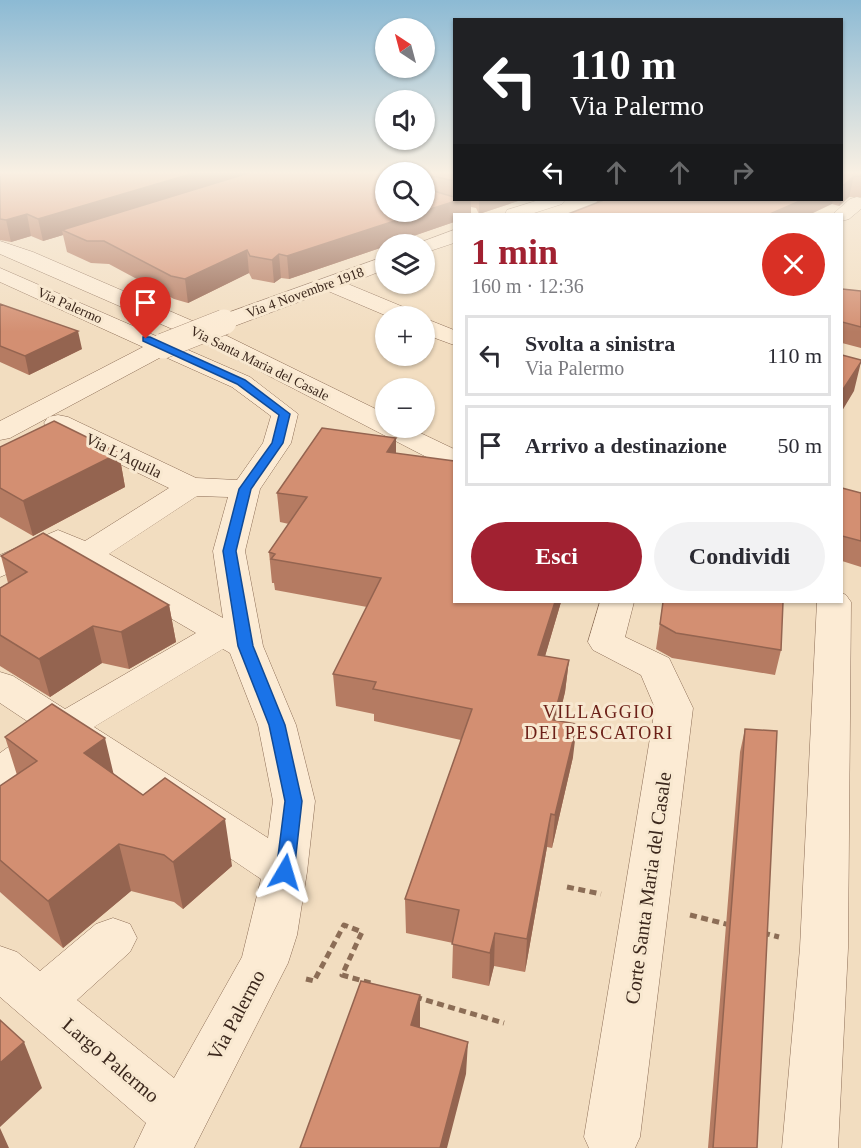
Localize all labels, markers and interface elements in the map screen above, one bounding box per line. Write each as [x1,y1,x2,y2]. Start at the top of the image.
north arrow [375,18,435,78]
map controls [375,18,435,438]
icon: left [471,42,549,120]
text: 110 m [570,42,676,88]
button: sound [375,90,435,150]
text: Via Palermo [570,91,704,121]
icon: left [537,156,570,189]
icon: ahead [600,156,633,189]
icon: ahead [663,156,696,189]
icon: right [726,156,759,189]
button: search [375,162,435,222]
text: 1 min [471,232,558,272]
button: close [762,233,825,296]
button: layers [375,234,435,294]
street label: Via 4 Novembre 1918 [244,264,366,321]
text: 160 m · 12:36 [471,275,584,297]
pin [120,277,171,339]
street label: Via Palermo [35,284,105,326]
icon: arrive [129,286,162,319]
button: + [375,306,435,366]
street label: Via Santa Maria del Casale [188,323,332,404]
text: Svolta a sinistra [525,331,675,356]
icon: left [474,339,507,372]
text: 110 m [767,343,822,368]
text: Via Palermo [525,357,624,379]
button: − [375,378,435,438]
icon: arrive [474,429,507,462]
street label: Via L'Aquila [83,430,165,482]
text: Arrivo a destinazione [525,433,727,458]
text: 50 m [777,433,822,458]
button: Esci [471,522,642,591]
button: Condividi [654,522,825,591]
district label: VILLAGGIO DEI PESCATORI [524,702,674,743]
street label: Corte Santa Maria del Casale [621,770,675,1006]
position arrow [253,840,317,904]
street label: Via Palermo [203,966,269,1064]
street label: Largo Palermo [58,1013,164,1107]

